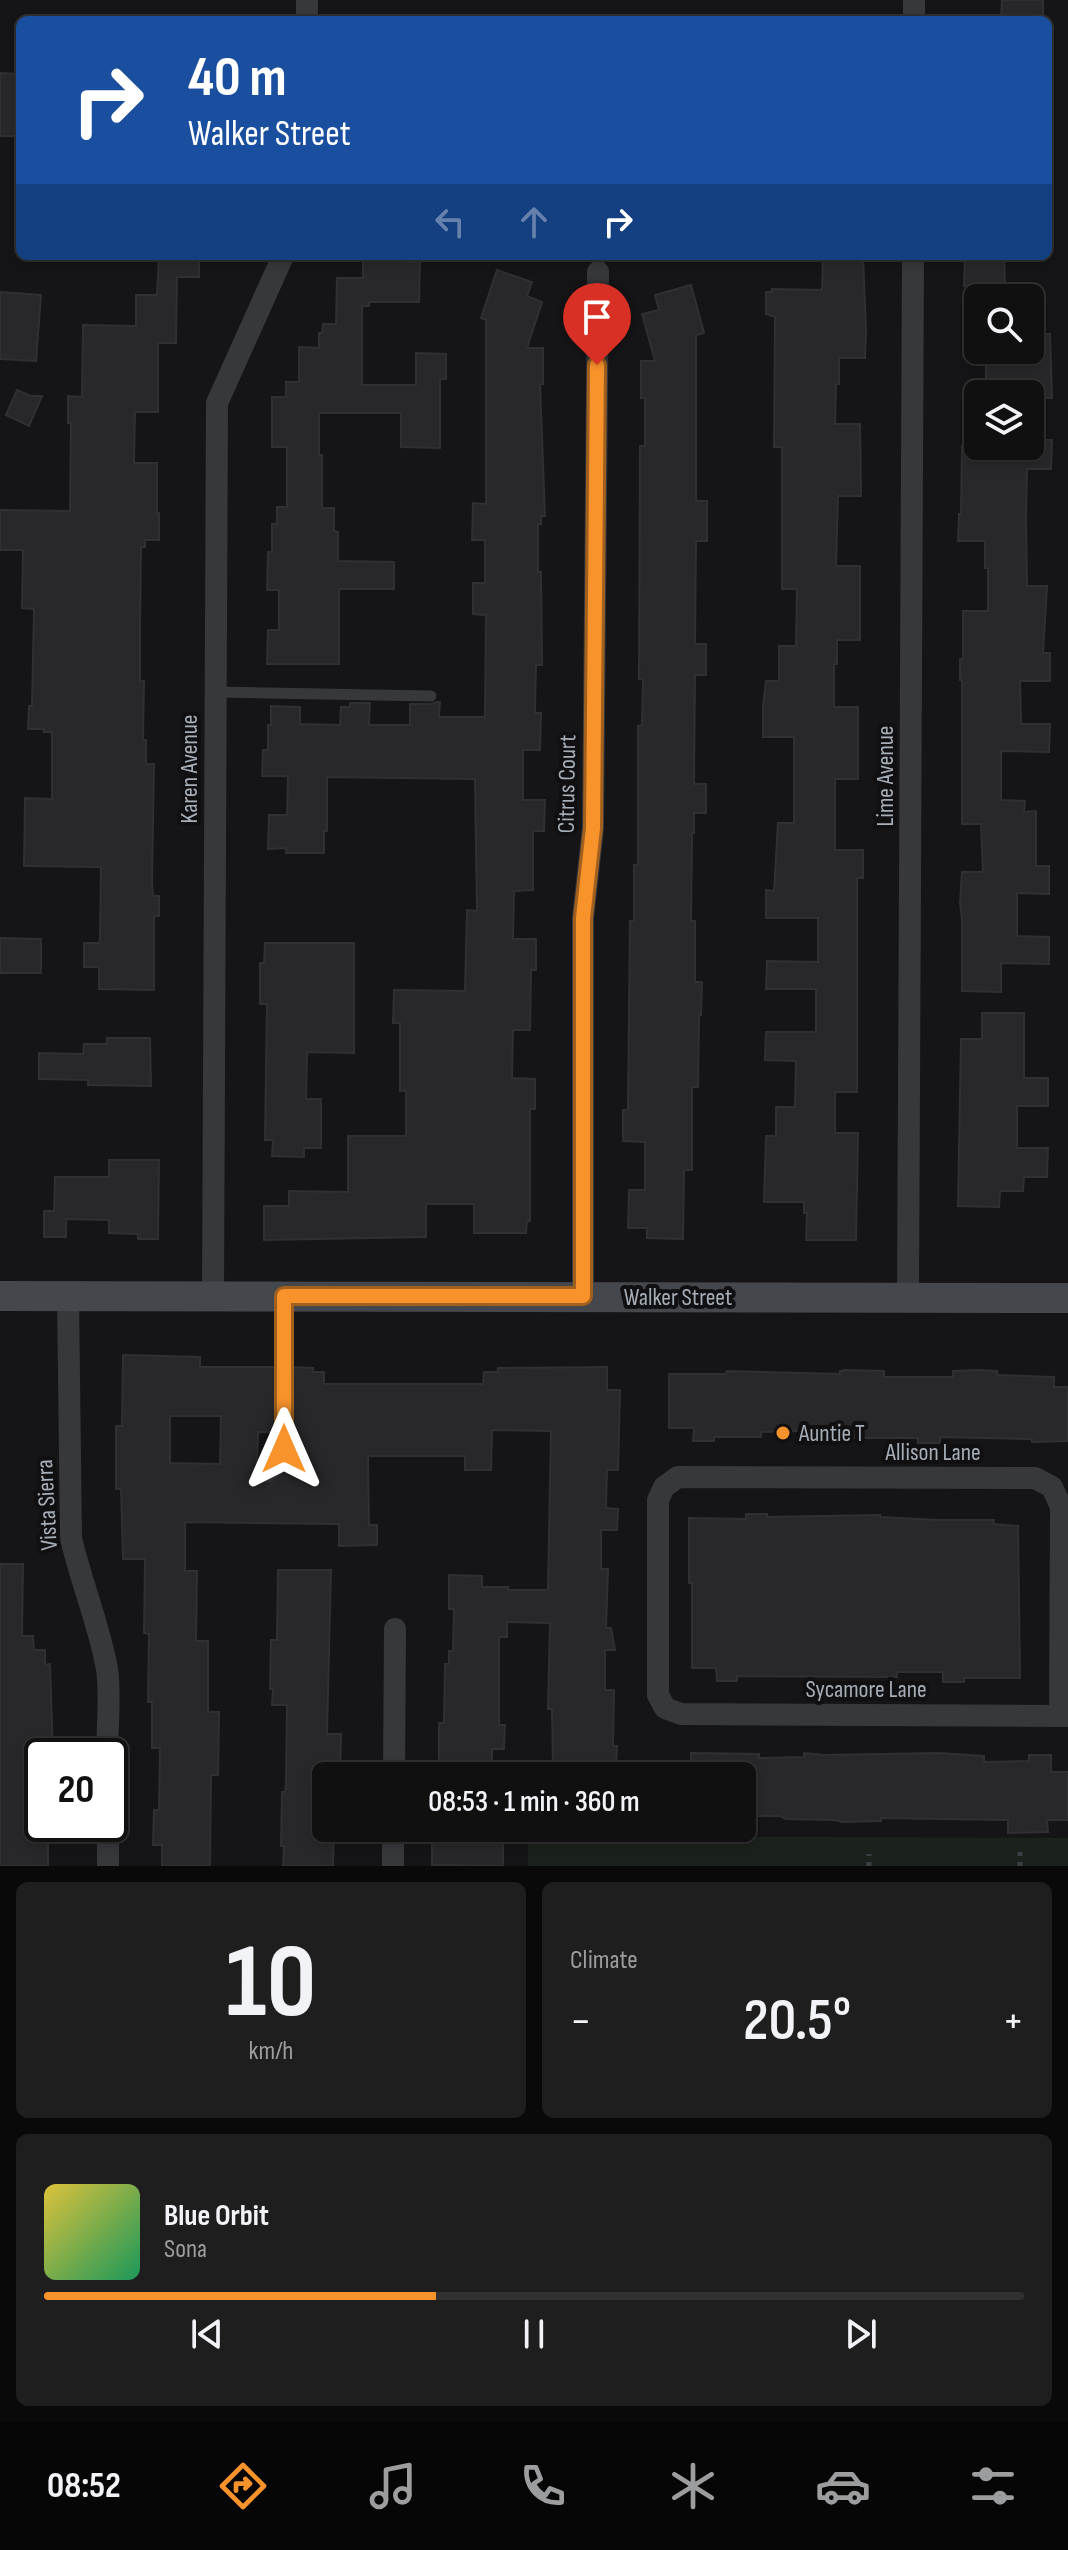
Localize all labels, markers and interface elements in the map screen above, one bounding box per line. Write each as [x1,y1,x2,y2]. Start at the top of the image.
text: 40 m [188,45,287,112]
icon: right [56,48,160,152]
text: Walker Street [188,113,351,156]
icon: left [428,200,472,244]
icon: ahead [512,200,556,244]
icon: right [596,200,640,244]
pin [563,283,631,365]
map controls [964,284,1044,460]
button: search [964,284,1044,364]
icon: arrive [575,295,619,339]
button: layers [964,380,1044,460]
street label: Karen Avenue [175,715,204,823]
street label: Lime Avenue [871,726,900,826]
street label: Citrus Court [552,734,582,834]
street label: Walker Street [624,1283,732,1312]
position arrow [242,1407,326,1491]
place label: Auntie T [798,1419,865,1448]
marker: Auntie T [774,1424,792,1442]
street label: Allison Lane [884,1438,981,1467]
street label: Vista Sierra [30,1459,64,1551]
street label: Sycamore Lane [805,1675,927,1704]
speed limit sign: 20 [24,1738,128,1842]
text: 08:53 · 1 min · 360 m [428,1784,640,1820]
text: 10 [226,1921,316,2046]
text: Climate [570,1945,638,1976]
text: 20.5° [743,1985,851,2057]
text: − [570,1995,592,2048]
text: + [1002,1995,1024,2048]
text: km/h [249,2036,293,2067]
text: Blue Orbit [164,2198,269,2234]
text: Sona [164,2234,207,2265]
icon: previous [185,2312,229,2356]
icon: pause [512,2312,556,2356]
icon: next [839,2312,883,2356]
icon: directions [215,2458,271,2514]
icon: music [365,2458,421,2514]
icon: phone [515,2458,571,2514]
icon: climate [665,2458,721,2514]
icon: car [815,2458,871,2514]
icon: filters [965,2458,1021,2514]
text: 08:52 [47,2465,121,2508]

